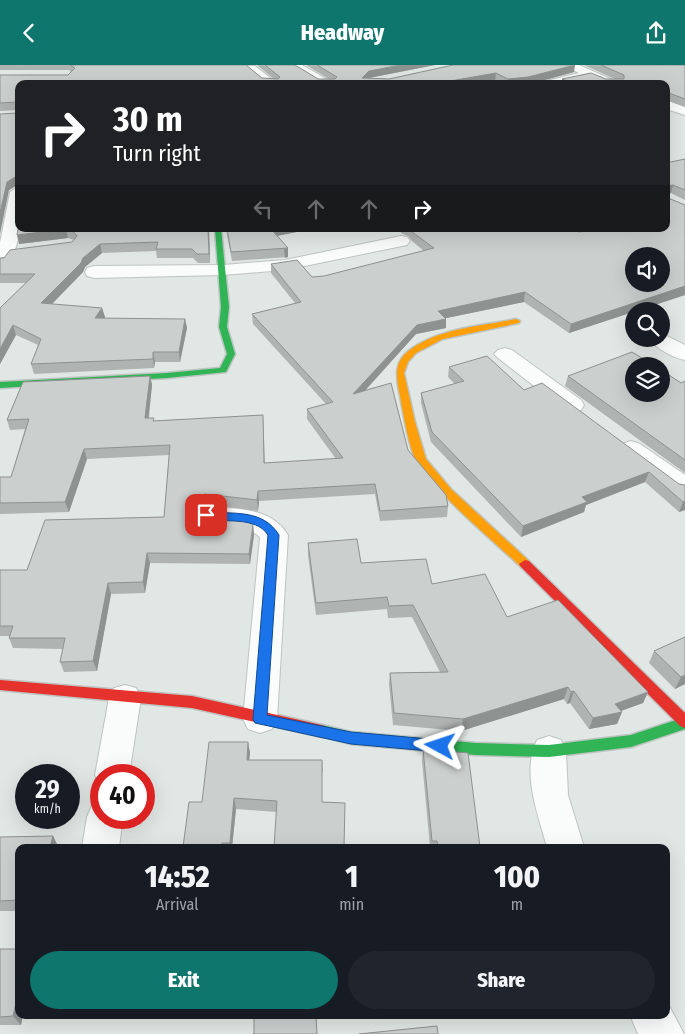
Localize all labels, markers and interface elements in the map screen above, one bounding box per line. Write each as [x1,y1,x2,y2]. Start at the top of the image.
icon: back [15,19,43,47]
text: Headway [301,19,384,46]
icon: share [642,19,670,47]
text: 30 m [113,98,183,140]
icon: right [30,100,95,165]
text: Turn right [113,140,201,167]
icon: left [249,195,277,223]
icon: ahead [302,195,330,223]
icon: ahead [355,195,383,223]
icon: right [408,195,436,223]
map controls [625,247,670,402]
button: sound [625,247,670,292]
button: search [625,302,670,347]
button: layers [625,357,670,402]
pin [185,494,227,536]
icon: arrive [192,501,220,529]
position arrow [413,719,465,771]
speed limit sign: 40 [90,764,155,829]
text: 29 [35,775,60,805]
text: km/h [34,802,61,816]
text: 14:52 [145,859,210,895]
text: 1 [345,859,358,895]
text: 100 [494,859,540,895]
text: Arrival [156,895,198,914]
text: min [339,895,364,914]
text: m [511,895,523,914]
button: Exit [30,951,338,1009]
button: Share [348,951,655,1009]

